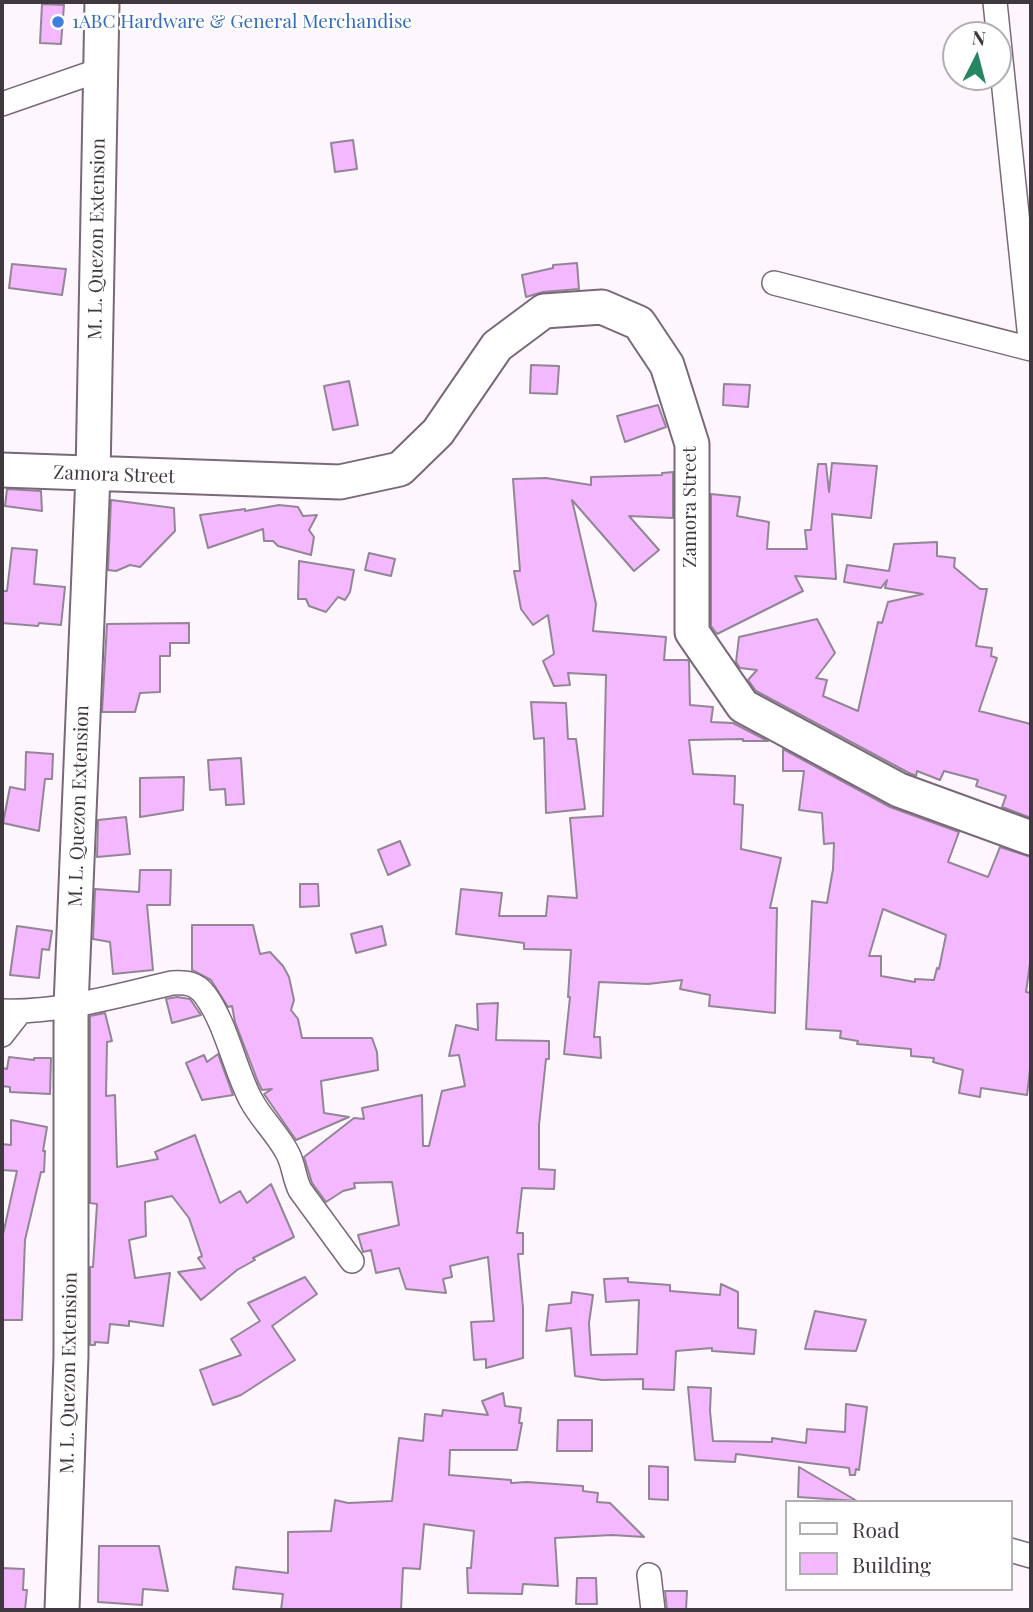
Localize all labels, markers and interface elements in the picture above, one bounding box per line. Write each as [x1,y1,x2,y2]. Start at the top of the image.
place label: 1ABC Hardware & General Merchandise [72,11,412,33]
marker: 1ABC Hardware & General Merchandise [50,14,66,30]
north arrow [942,21,1012,91]
text: N [971,23,987,51]
street label: M. L. Quezon Extension [84,138,110,340]
street label: Zamora Street [679,446,701,568]
street label: Zamora Street [53,461,175,489]
street label: M. L. Quezon Extension [64,705,94,907]
street label: M. L. Quezon Extension [56,1272,82,1474]
legend [785,1500,1012,1591]
text: Road [852,1515,900,1543]
text: Building [852,1550,931,1578]

